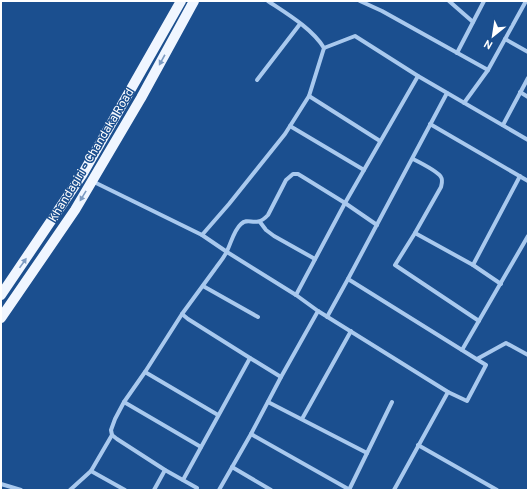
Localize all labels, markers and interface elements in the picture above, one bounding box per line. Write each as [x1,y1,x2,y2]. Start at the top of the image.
north arrow [473,16,513,56]
text: N [482,36,495,52]
one-way arrow [159,54,166,66]
street label: Khandagiri - Chandaka Road [46,86,138,225]
one-way arrow [79,190,86,202]
one-way arrow [19,258,27,269]

